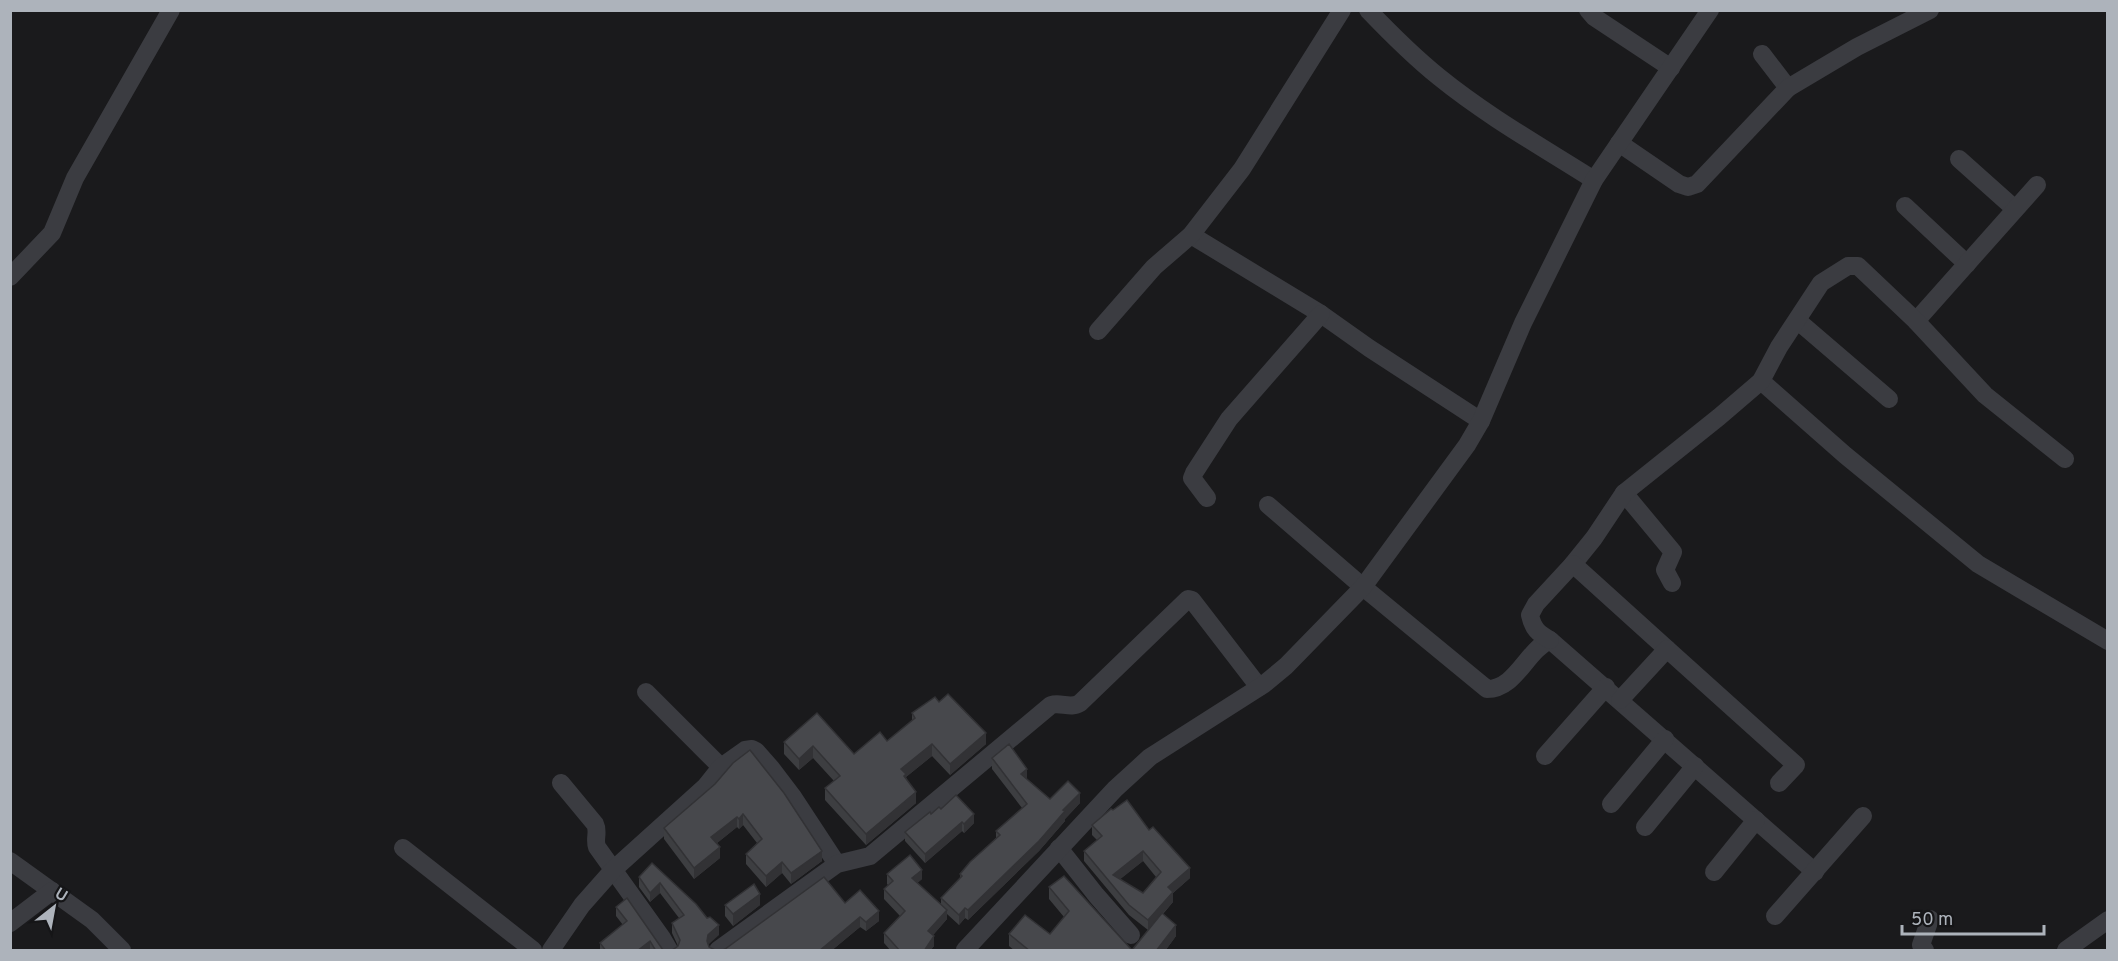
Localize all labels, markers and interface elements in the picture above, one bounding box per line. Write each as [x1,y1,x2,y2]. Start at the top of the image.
north arrow [24,877,84,937]
text: U [51,884,71,907]
scale bar [1902,898,2044,936]
text: 50 m [1911,909,1953,932]

